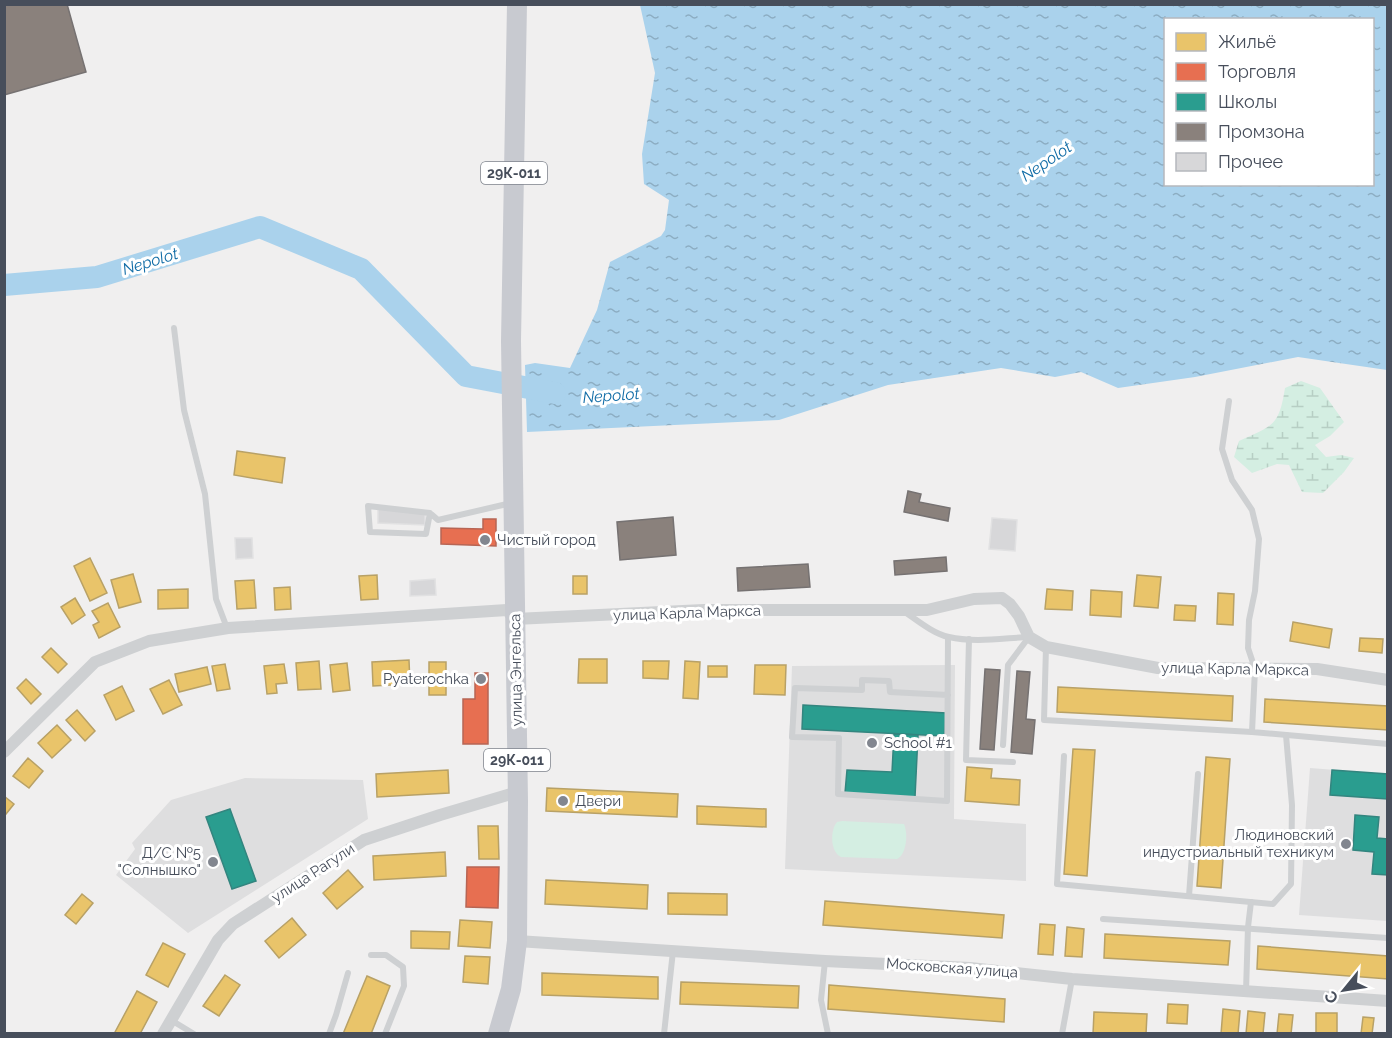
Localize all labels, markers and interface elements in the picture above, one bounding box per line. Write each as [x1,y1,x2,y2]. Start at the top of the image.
legend [1164,18,1374,186]
text: Жильё [1218,31,1276,52]
text: Торговля [1218,61,1296,82]
text: Школы [1218,91,1277,112]
text: Промзона [1218,121,1305,142]
water label: Nepolot [1017,137,1076,185]
text: Прочее [1218,151,1284,172]
road number: 29К-011 [481,162,547,184]
water label: Nepolot [120,244,181,279]
water label: Nepolot [582,384,641,407]
place label: Чистый город [497,531,596,549]
marker: Чистый город [478,533,492,547]
street label: улица Карла Маркса [613,601,761,625]
street label: улица Энгельса [506,613,526,727]
street label: улица Карла Маркса [1161,659,1309,679]
place label: Pyaterochka [383,670,469,688]
marker: Pyaterochka [474,672,488,686]
place label: School #1 [884,734,953,752]
marker: School #1 [865,736,879,750]
road number: 29К-011 [484,749,550,771]
place label: Двери [575,792,621,810]
marker: Двери [556,794,570,808]
place label: Людиновский индустриальный техникум [1143,826,1334,861]
marker: Людиновский индустриальный техникум [1339,837,1353,851]
street label: улица Рагули [268,839,358,907]
place label: Д/С №5 "Солнышко" [118,844,201,879]
marker: Д/С №5 "Солнышко" [206,855,220,869]
street label: Московская улица [885,954,1019,982]
north arrow [1314,960,1374,1020]
text: С [1320,988,1342,1007]

